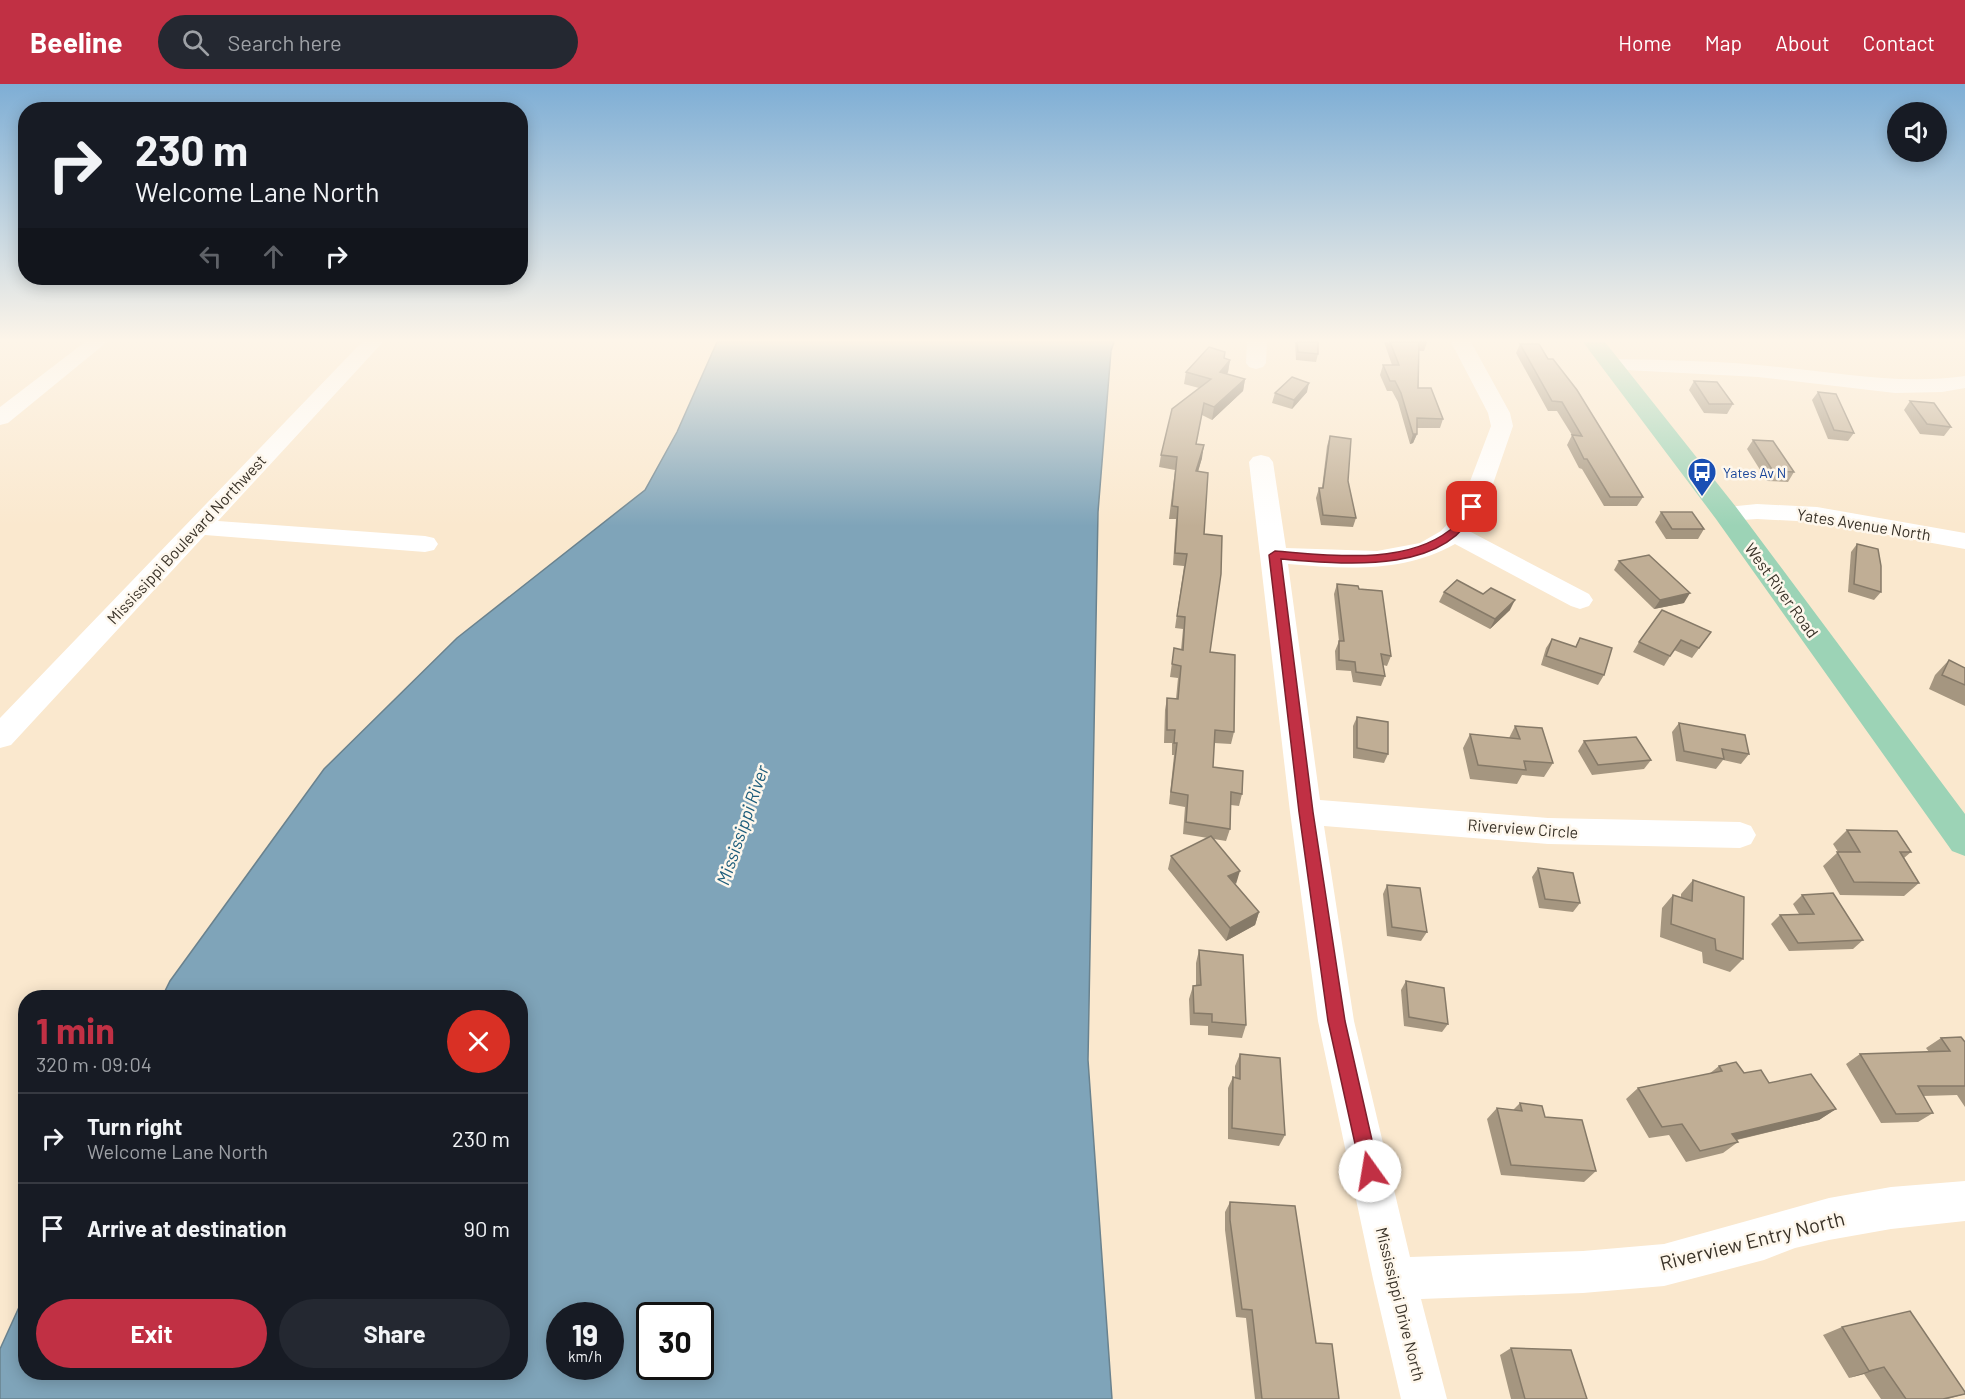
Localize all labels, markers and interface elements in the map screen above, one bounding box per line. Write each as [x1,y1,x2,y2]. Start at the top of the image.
search box [158,15,578,69]
text: Beeline [30,25,122,59]
icon: search [179,26,212,59]
text: Search here [227,29,342,55]
text: Home [1618,30,1672,55]
text: Map [1705,30,1742,55]
text: About [1775,30,1830,55]
text: Contact [1863,30,1935,55]
map controls [1887,102,1947,162]
button: sound [1887,102,1947,162]
text: 230 m [135,124,248,174]
icon: right [36,126,114,204]
text: Welcome Lane North [135,175,379,207]
icon: left [194,240,227,273]
icon: ahead [257,240,290,273]
icon: right [320,240,353,273]
street label: Mississippi Boulevard Northwest [102,450,270,628]
bus stop icon: Yates Av N [1686,456,1718,498]
place label: Yates Av N [1723,464,1786,481]
pin [1446,481,1497,532]
icon: arrive [1455,490,1488,523]
street label: Yates Avenue North [1796,504,1932,544]
street label: West River Road [1741,539,1823,641]
water label: Mississippi River [711,762,773,888]
street label: Riverview Circle [1467,815,1579,841]
text: 1 min [36,1008,115,1051]
button: close [447,1010,510,1073]
text: 320 m · 09:04 [36,1052,152,1076]
text: Turn right [87,1113,182,1139]
icon: right [36,1122,69,1155]
text: 230 m [452,1125,510,1151]
text: Welcome Lane North [87,1139,268,1163]
position arrow [1338,1139,1402,1203]
street label: Riverview Entry North [1657,1205,1847,1275]
icon: arrive [36,1212,69,1245]
text: Arrive at destination [87,1215,286,1241]
text: 90 m [464,1215,510,1241]
street label: Mississippi Drive North [1373,1225,1429,1383]
button: Exit [36,1299,267,1368]
button: Share [279,1299,510,1368]
speed limit sign: 30 [636,1302,714,1380]
text: 19 [572,1316,598,1352]
text: km/h [568,1347,602,1365]

